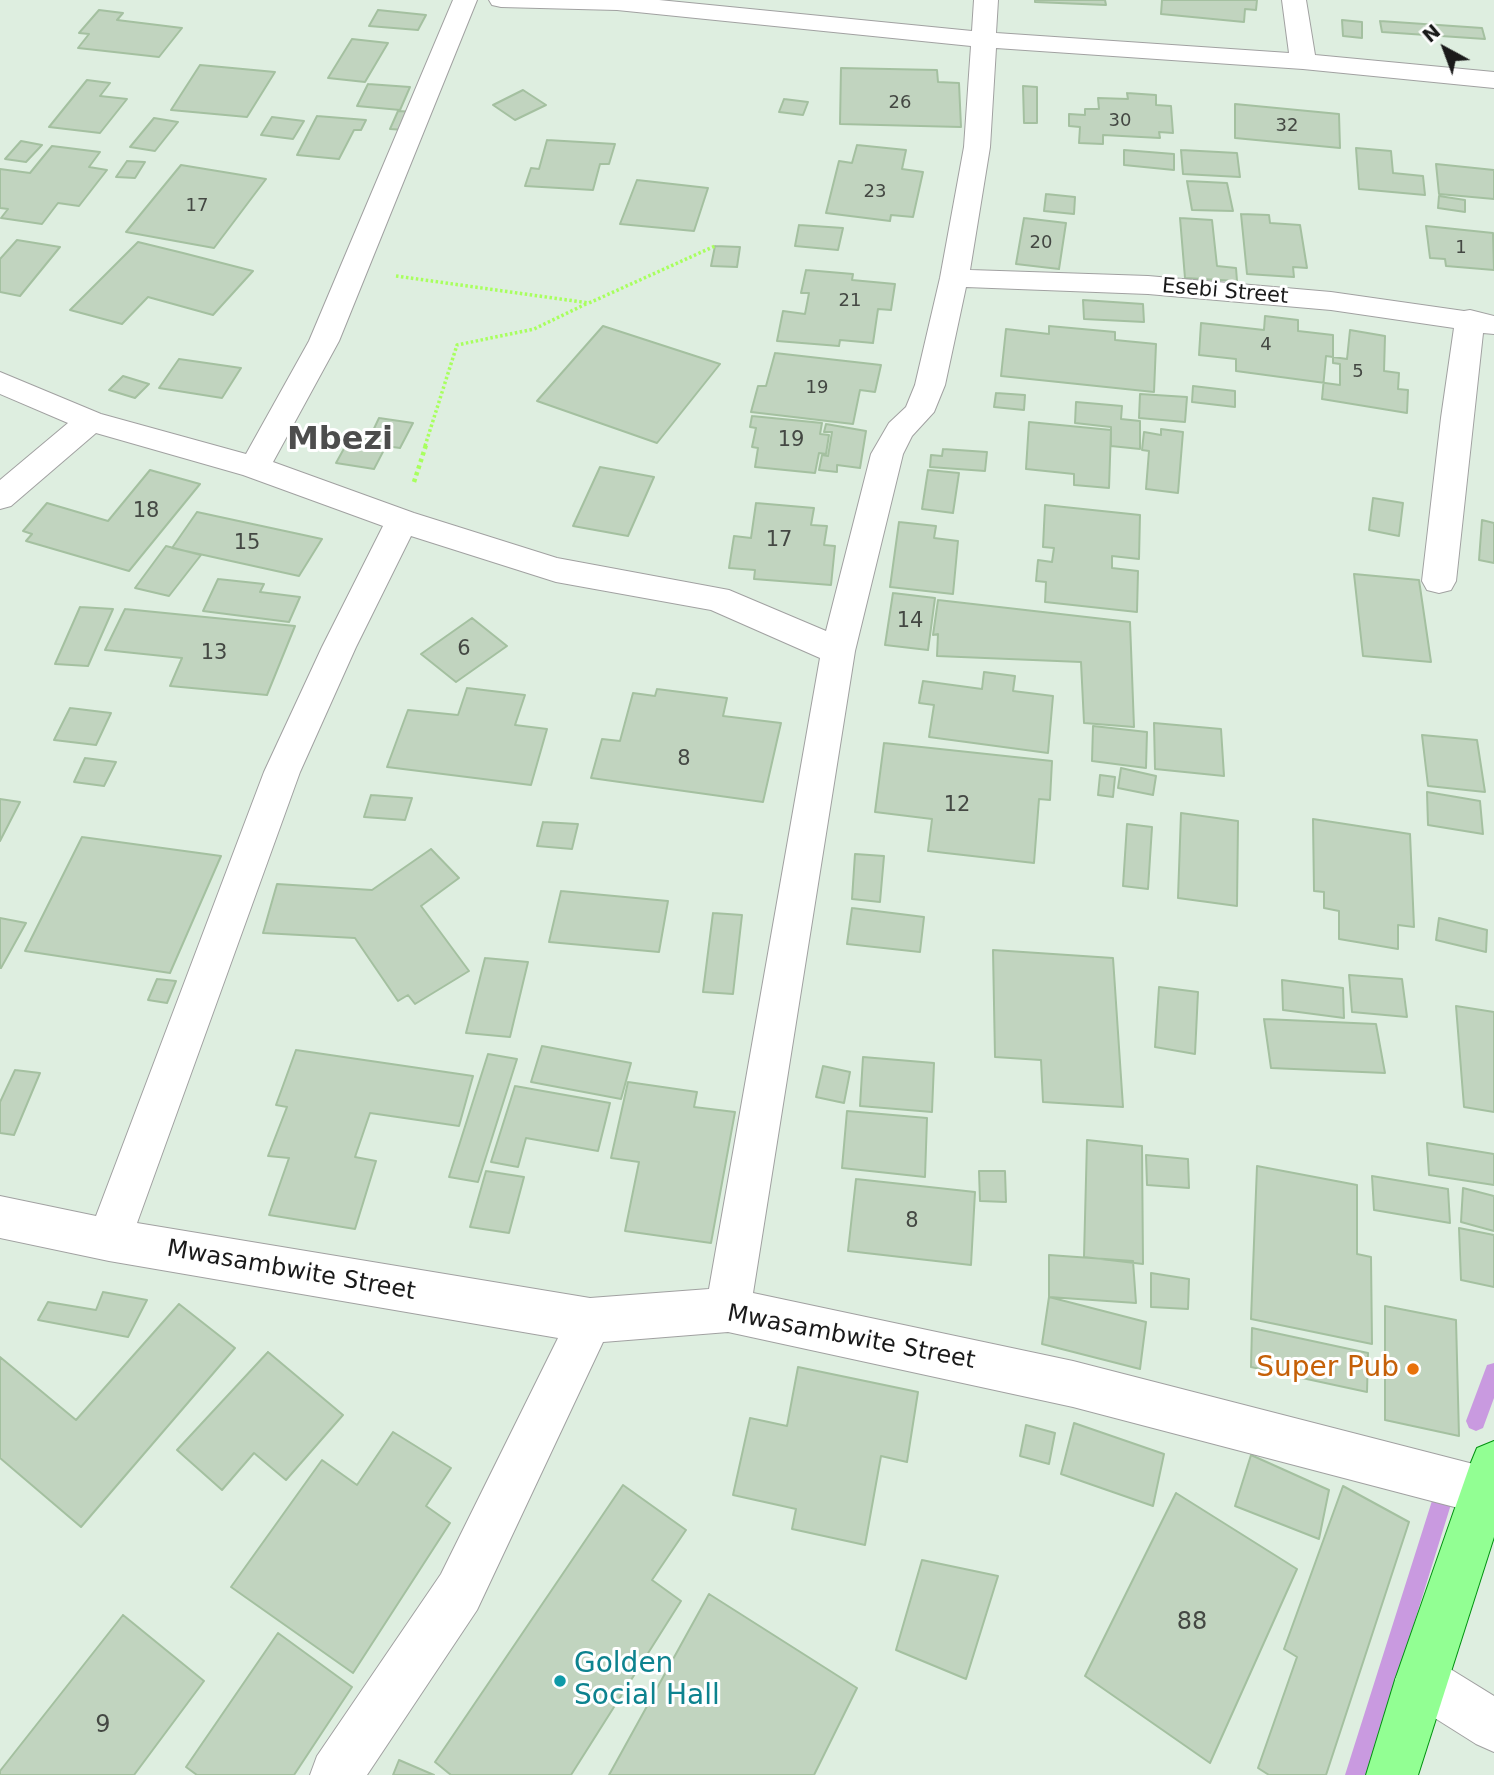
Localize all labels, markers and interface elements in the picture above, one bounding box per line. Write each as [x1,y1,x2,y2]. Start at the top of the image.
north arrow [1410,14,1480,84]
text: N [1418,20,1444,47]
house number: 26 [889,92,911,114]
house number: 30 [1109,110,1131,132]
house number: 32 [1276,115,1298,137]
house number: 23 [864,181,886,203]
house number: 17 [186,195,208,217]
house number: 20 [1030,232,1052,254]
house number: 1 [1455,237,1467,259]
street label: Esebi Street [1161,274,1289,310]
house number: 21 [839,290,861,312]
house number: 4 [1260,334,1272,356]
house number: 5 [1352,361,1364,383]
house number: 19 [806,377,828,399]
district label: Mbezi [287,422,393,460]
house number: 19 [778,428,804,454]
house number: 18 [133,499,159,525]
house number: 17 [766,528,792,554]
house number: 15 [234,531,260,557]
house number: 14 [897,609,923,635]
house number: 6 [457,637,471,663]
house number: 13 [201,641,227,667]
house number: 8 [677,747,691,773]
house number: 12 [944,793,970,819]
house number: 8 [905,1209,919,1235]
street label: Mwasambwite Street [164,1235,418,1307]
street label: Mwasambwite Street [725,1300,977,1376]
place label: Super Pub [1256,1352,1399,1386]
marker: Super Pub [1405,1361,1421,1377]
house number: 88 [1177,1609,1207,1637]
place label: Golden Social Hall [574,1648,720,1714]
marker: Golden Social Hall [552,1673,568,1689]
house number: 9 [95,1712,111,1740]

